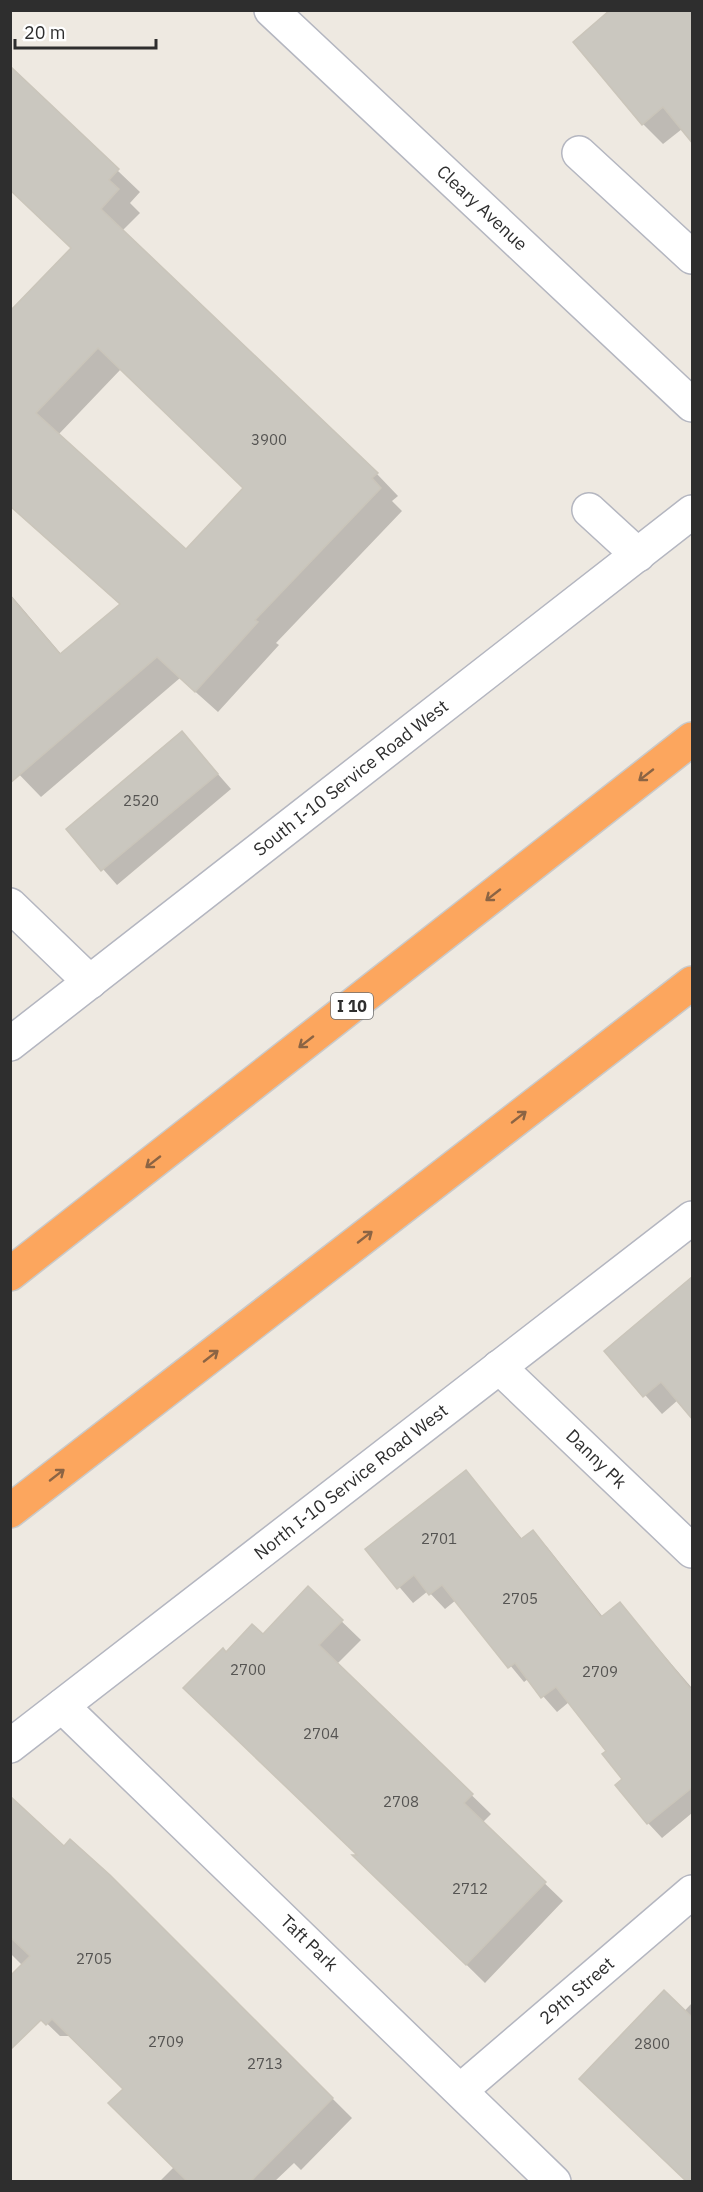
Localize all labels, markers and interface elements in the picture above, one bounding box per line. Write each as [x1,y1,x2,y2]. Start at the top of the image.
scale bar [15,12,156,50]
text: 20 m [24,21,66,44]
street label: Cleary Avenue [432,160,533,256]
house number: 3900 [251,430,287,449]
street label: South I-10 Service Road West [249,694,453,861]
one-way arrow [639,769,655,782]
house number: 2520 [123,791,159,810]
one-way arrow [485,889,501,902]
road number: I 10 [331,993,373,1019]
one-way arrow [299,1035,315,1048]
one-way arrow [511,1111,527,1124]
one-way arrow [145,1155,161,1168]
one-way arrow [357,1230,373,1243]
one-way arrow [203,1350,219,1363]
street label: North I-10 Service Road West [249,1399,452,1564]
street label: Danny Pk [561,1424,632,1494]
one-way arrow [48,1469,64,1482]
house number: 2701 [421,1529,457,1548]
house number: 2705 [502,1589,538,1608]
house number: 2700 [230,1660,266,1679]
house number: 2709 [582,1662,618,1681]
house number: 2704 [303,1724,339,1743]
house number: 2708 [383,1792,419,1811]
house number: 2712 [452,1879,488,1898]
street label: Taft Park [276,1910,343,1976]
house number: 2705 [76,1949,112,1968]
street label: 29th Street [534,1952,619,2029]
house number: 2709 [148,2032,184,2051]
house number: 2800 [634,2034,670,2053]
house number: 2713 [247,2054,283,2073]

